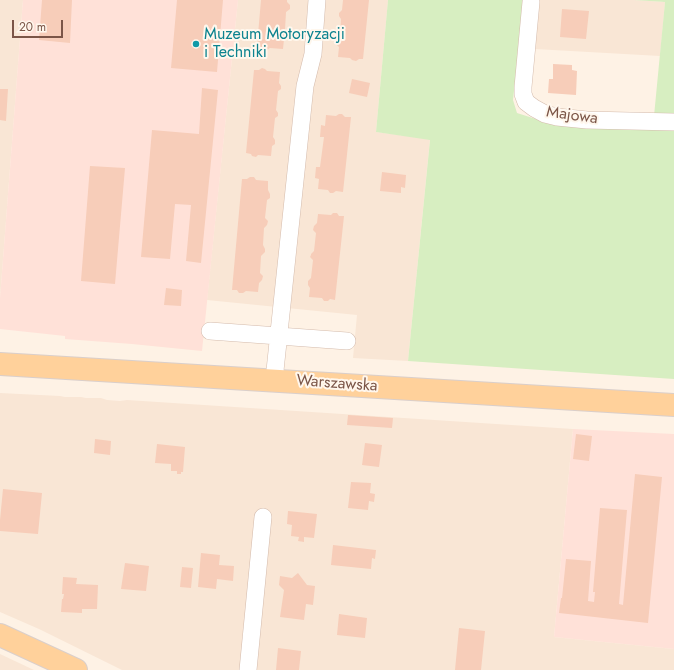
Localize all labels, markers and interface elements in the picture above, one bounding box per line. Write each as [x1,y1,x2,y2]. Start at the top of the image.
scale bar [14,12,65,38]
text: 20 m [19,18,46,36]
place label: Muzeum Motoryzacji i Techniki [204,25,345,63]
marker: Muzeum Motoryzacji i Techniki [191,39,201,49]
street label: Majowa [545,103,599,129]
street label: Warszawska [296,372,378,396]

